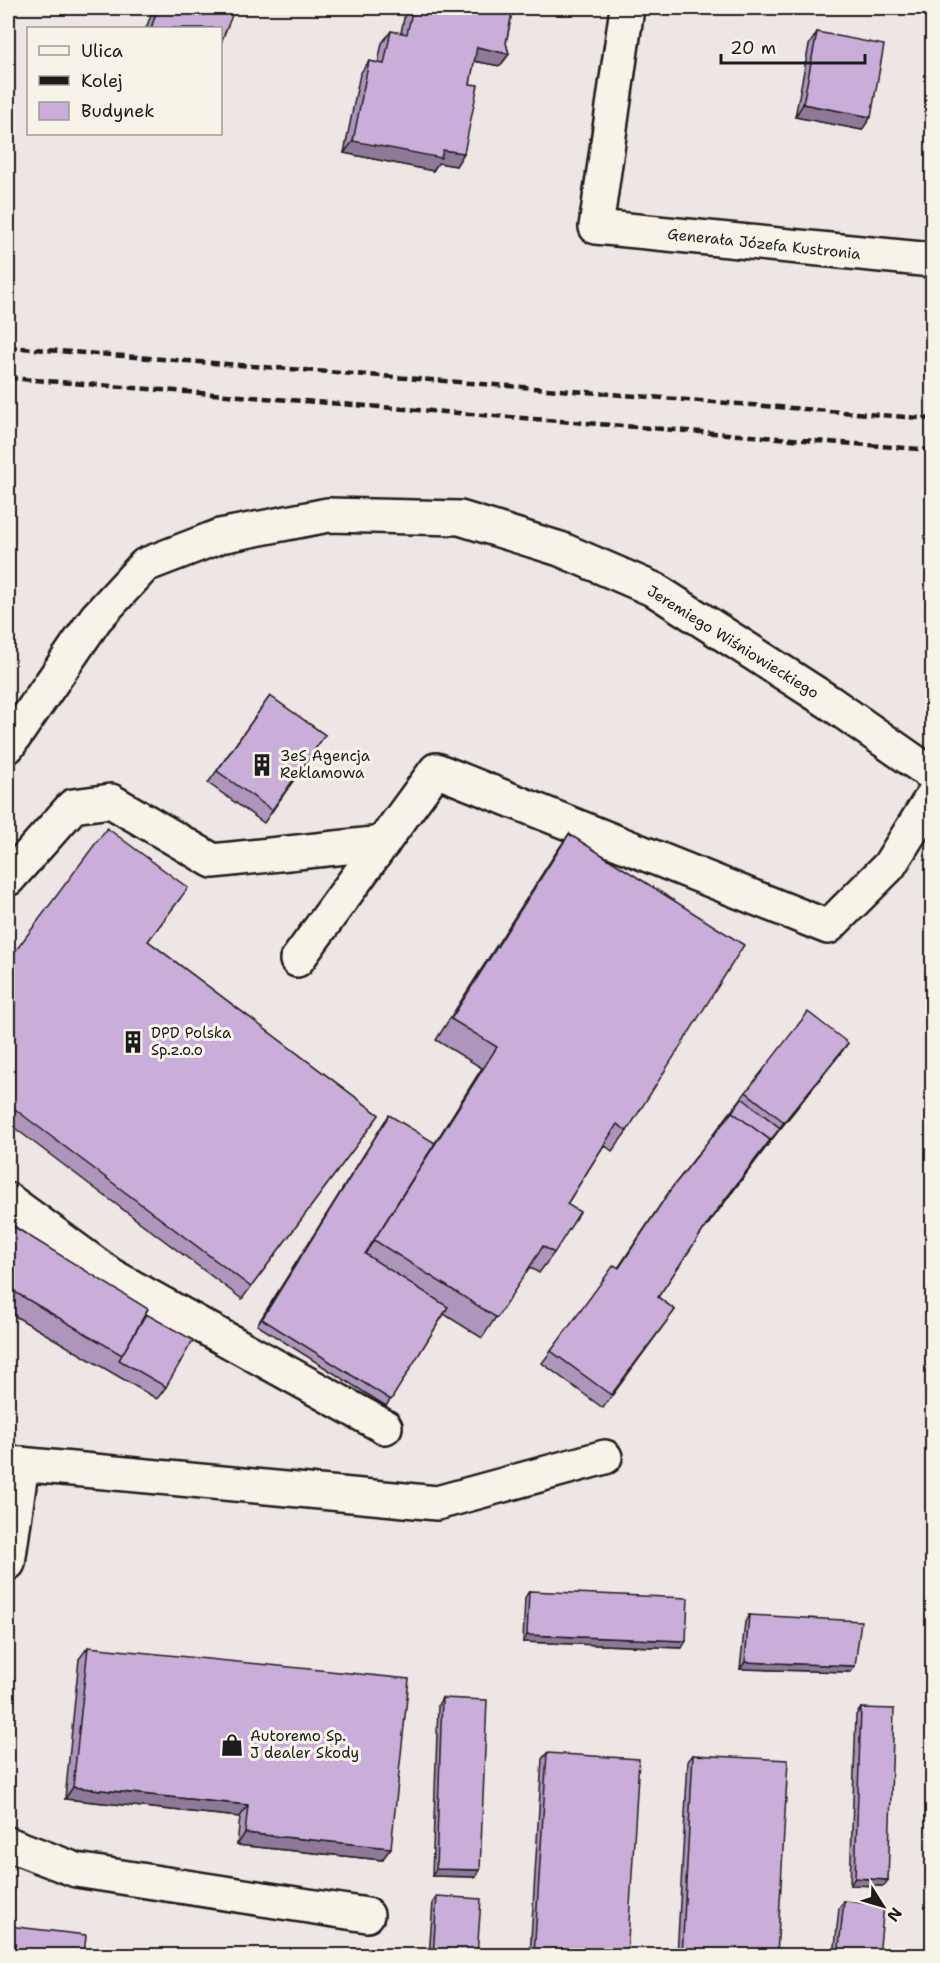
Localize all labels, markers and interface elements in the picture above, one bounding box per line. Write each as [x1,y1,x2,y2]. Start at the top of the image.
legend [27,27,222,135]
scale bar [721,27,865,65]
text: 20 m [730,36,776,60]
text: Ulica [81,39,123,63]
text: Kolej [81,69,123,93]
text: Budynek [81,99,155,123]
street label: Generała Józefa Kustronia [666,224,862,264]
street label: Jeremiego Wiśniowieckiego [643,581,823,703]
place label: 3eS Agencja Reklamowa [280,746,371,783]
building icon: 3eS Agencja Reklamowa [249,752,275,778]
place label: DPD Polska Sp.z.o.o [151,1023,232,1060]
building icon: DPD Polska Sp.z.o.o [120,1029,146,1055]
place label: Autoremo Sp. J dealer Skody [250,1726,359,1763]
shop icon: Autoremo Sp. J dealer Skody [219,1732,245,1758]
north arrow [853,1876,913,1936]
text: N [882,1903,907,1926]

